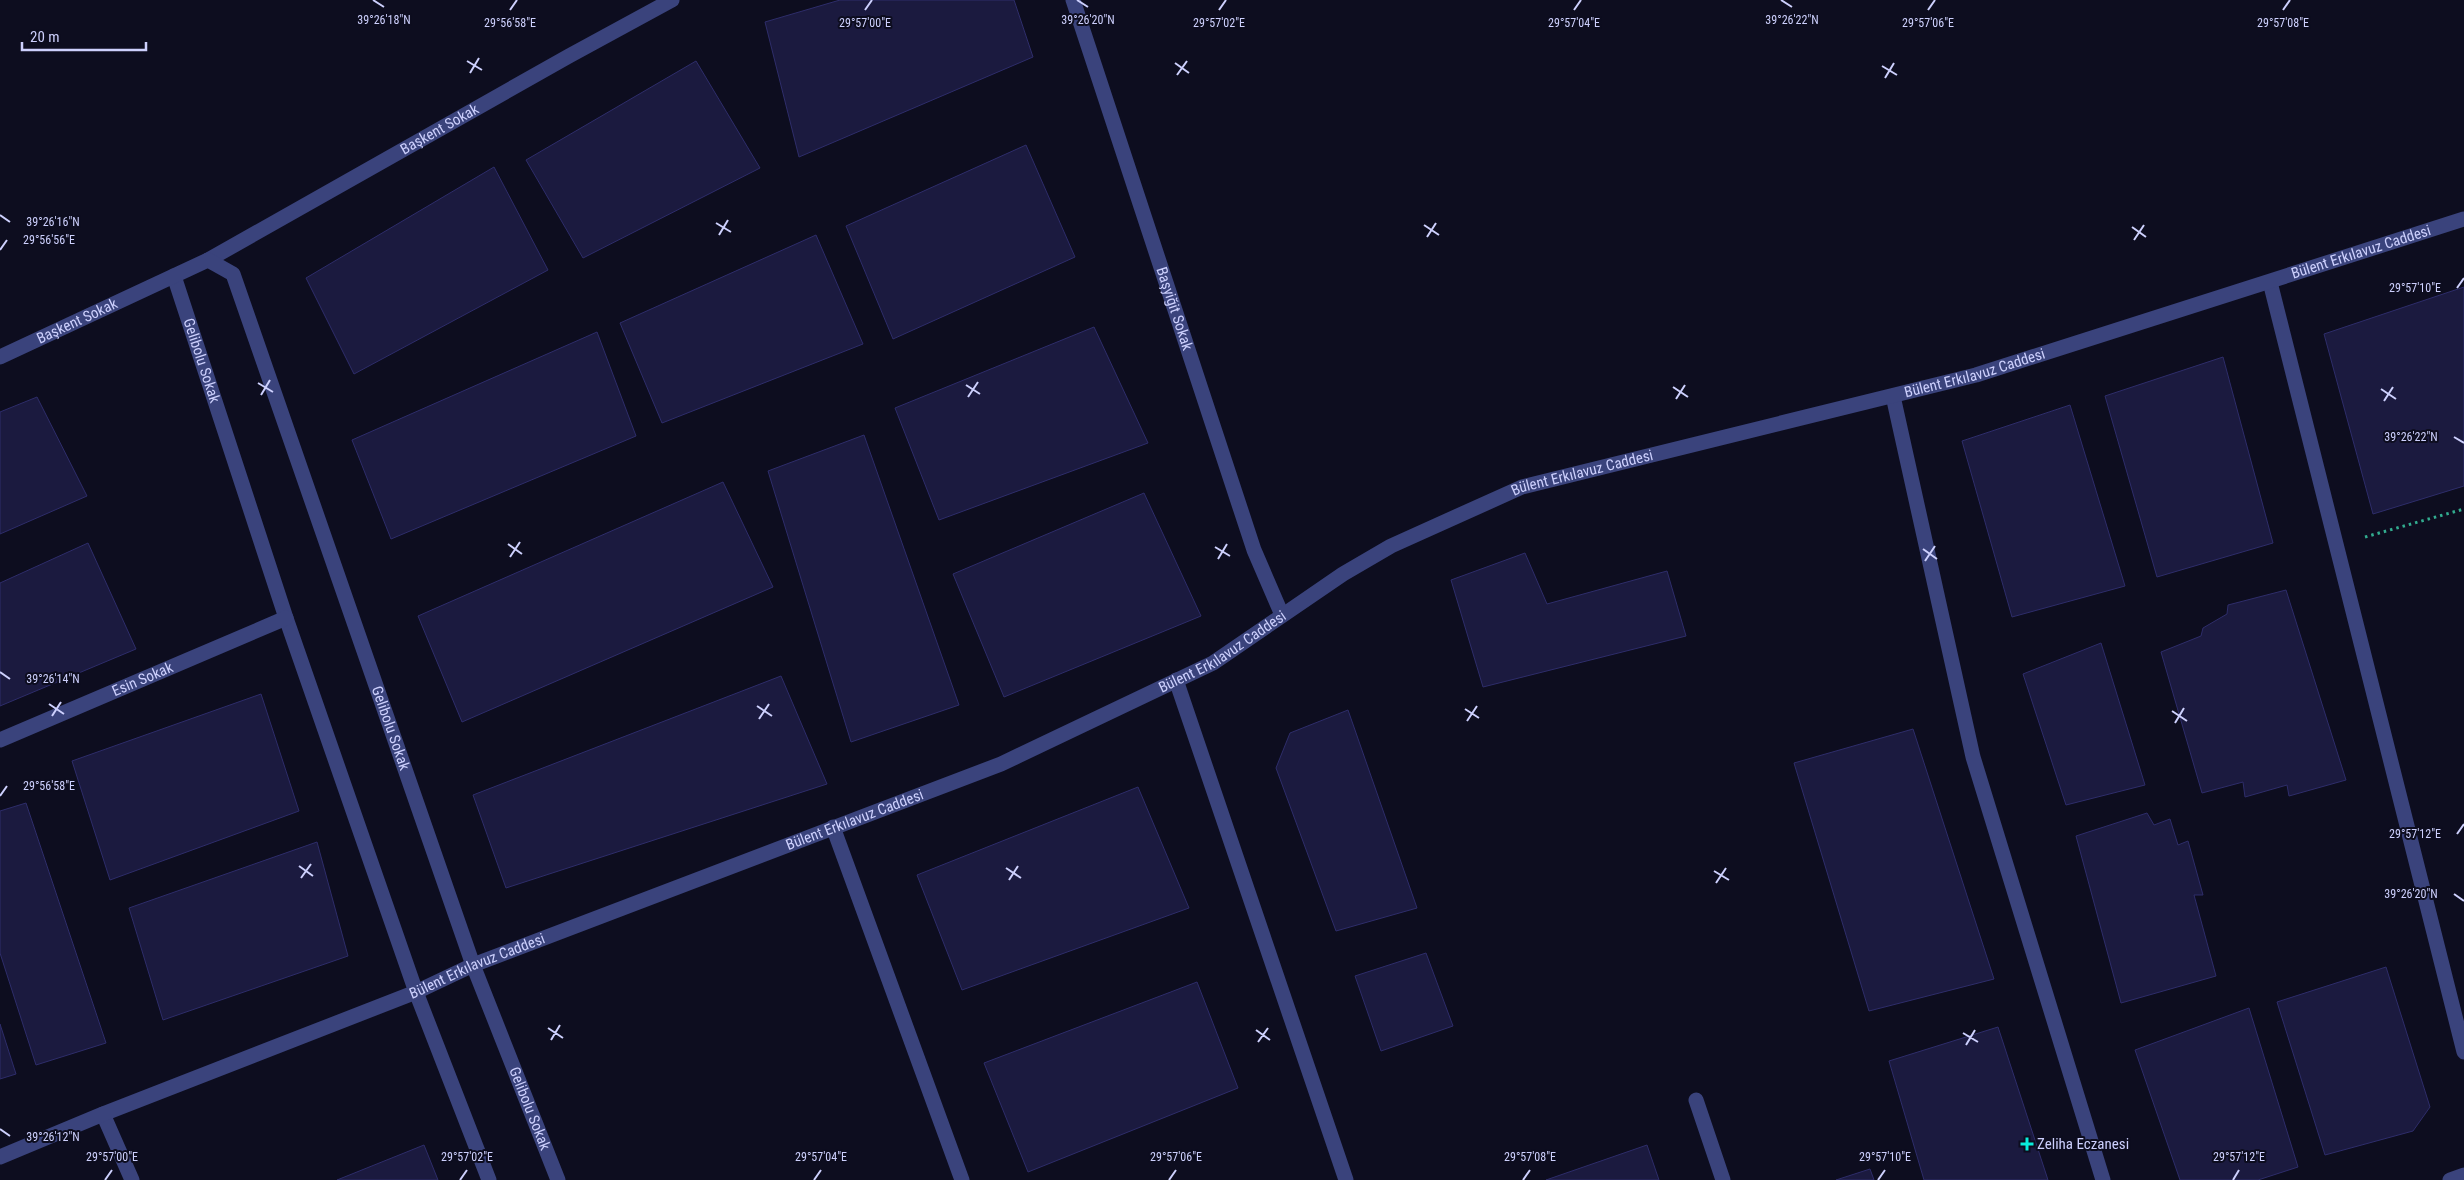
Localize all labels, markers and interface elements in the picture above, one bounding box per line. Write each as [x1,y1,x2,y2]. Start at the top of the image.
text: 39°26'18"N [357,13,411,27]
text: 39°26'20"N [1061,13,1115,27]
text: 39°26'22"N [1765,13,1819,27]
text: 29°56'58"E [484,16,536,30]
text: 29°57'00"E [839,16,891,30]
text: 29°57'02"E [1193,16,1245,30]
text: 29°57'04"E [1548,16,1600,30]
text: 29°57'06"E [1902,16,1954,30]
text: 29°57'08"E [2257,16,2309,30]
scale bar [22,20,146,52]
text: 20 m [30,28,60,46]
street label: Başkent Sokak [397,100,482,158]
text: 39°26'16"N [26,215,80,229]
street label: Bülent Erkılavuz Caddesi [2289,221,2433,283]
text: 29°56'56"E [23,233,75,247]
street label: Başyiğit Sokak [1152,265,1197,353]
text: 29°57'10"E [2389,281,2441,295]
street label: Başkent Sokak [34,294,121,348]
street label: Gelibolu Sokak [179,316,224,405]
street label: Bülent Erkılavuz Caddesi [1902,344,2047,401]
text: 39°26'22"N [2384,430,2438,444]
street label: Bülent Erkılavuz Caddesi [1508,446,1655,500]
street label: Bülent Erkılavuz Caddesi [1156,607,1289,697]
street label: Esin Sokak [109,658,176,700]
text: 39°26'14"N [26,672,80,686]
street label: Gelibolu Sokak [368,684,414,773]
text: 29°56'58"E [23,779,75,793]
street label: Bülent Erkılavuz Caddesi [783,785,926,854]
text: 29°57'12"E [2389,827,2441,841]
text: 39°26'20"N [2384,887,2438,901]
street label: Bülent Erkılavuz Caddesi [407,929,547,1003]
street label: Gelibolu Sokak [505,1064,554,1153]
text: 39°26'12"N [26,1130,80,1144]
place label: Zeliha Eczanesi [2037,1135,2129,1153]
marker: Zeliha Eczanesi [2021,1138,2033,1150]
text: 29°57'00"E [86,1150,138,1164]
text: 29°57'02"E [441,1150,493,1164]
text: 29°57'04"E [795,1150,847,1164]
text: 29°57'06"E [1150,1150,1202,1164]
text: 29°57'08"E [1504,1150,1556,1164]
text: 29°57'10"E [1859,1150,1911,1164]
text: 29°57'12"E [2213,1150,2265,1164]

